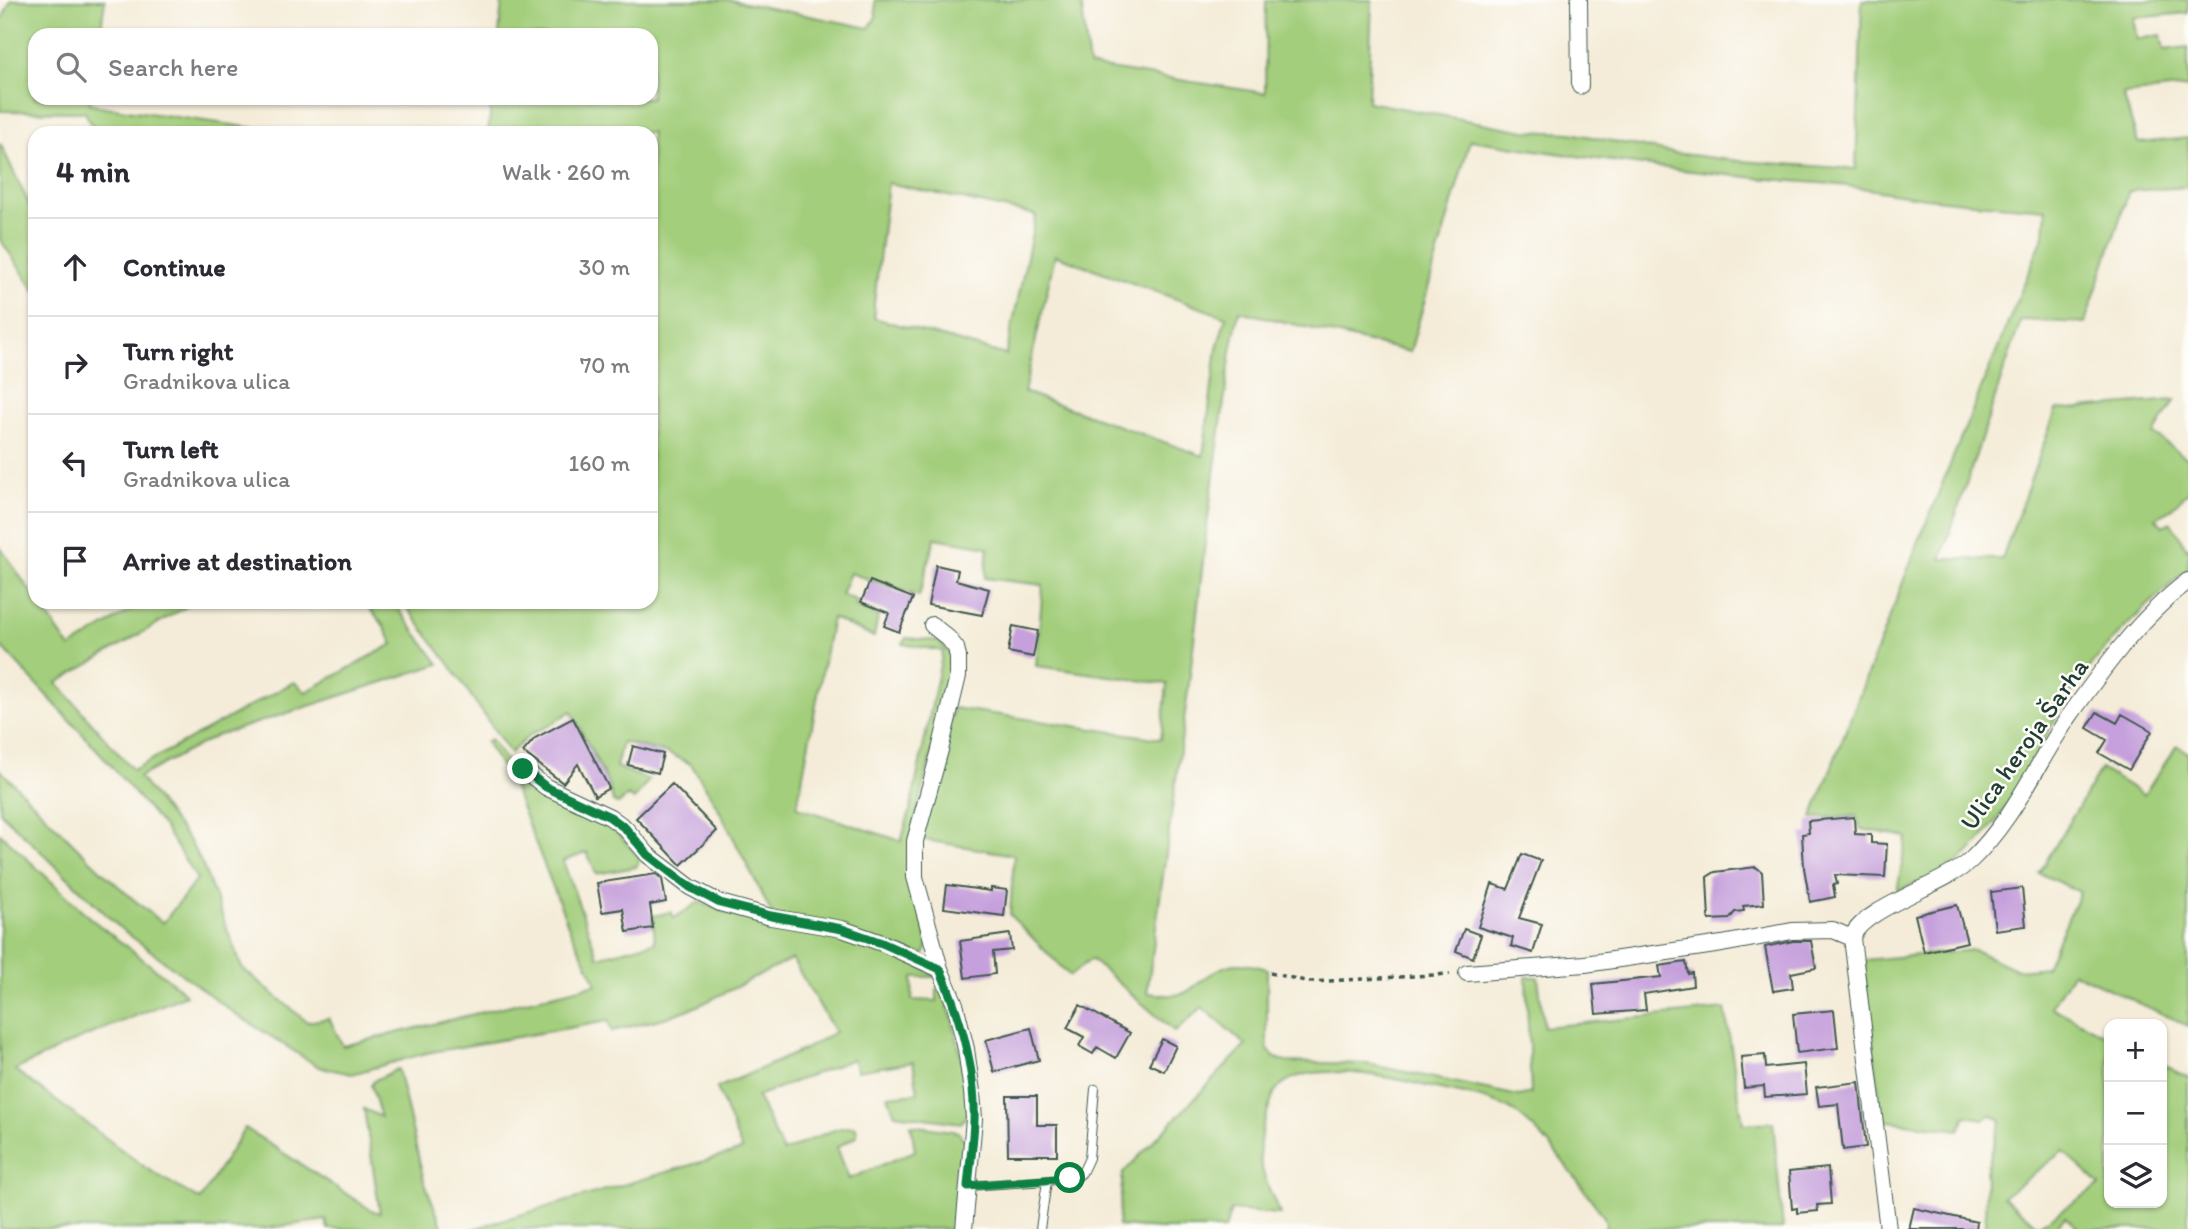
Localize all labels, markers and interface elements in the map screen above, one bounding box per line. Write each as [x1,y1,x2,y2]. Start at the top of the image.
search box [28,28,658,105]
icon: search [52,48,90,86]
text: Search here [108,51,238,83]
text: 4 min [56,153,130,190]
text: Walk · 260 m [502,158,630,186]
icon: ahead [56,248,94,286]
text: Continue [123,251,226,283]
text: 30 m [579,253,630,281]
text: Turn right [123,335,234,367]
icon: right [56,346,94,384]
text: 70 m [580,351,630,379]
text: Gradnikova ulica [123,367,290,395]
text: Turn left [123,433,219,465]
icon: left [56,444,94,482]
text: 160 m [568,449,630,477]
text: Gradnikova ulica [123,465,290,493]
icon: arrive [56,542,94,580]
text: Arrive at destination [123,545,352,577]
street label: Ulica heroja Šarha [1953,651,2096,836]
route end [507,753,538,784]
map controls [2104,1019,2167,1208]
button: + [2104,1019,2167,1082]
button: − [2104,1082,2167,1145]
button: layers [2104,1145,2167,1208]
route start [1054,1162,1085,1193]

